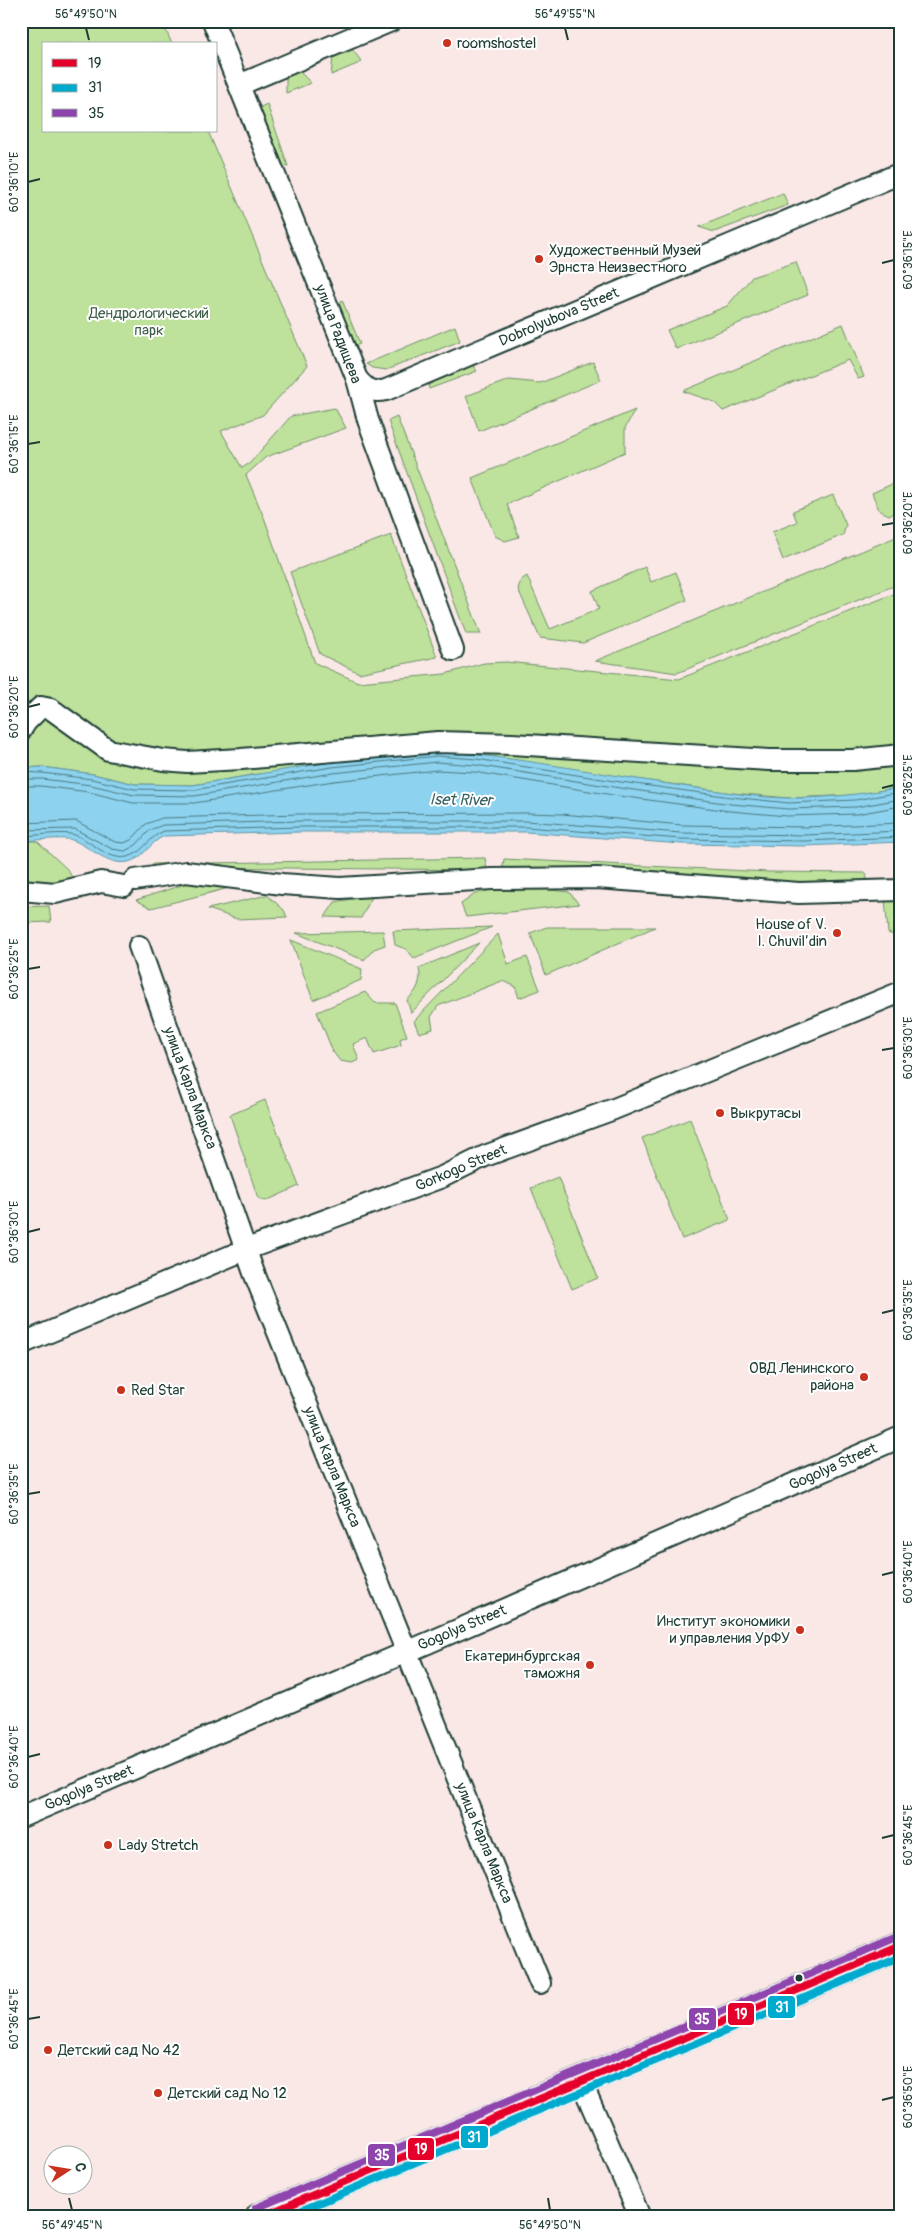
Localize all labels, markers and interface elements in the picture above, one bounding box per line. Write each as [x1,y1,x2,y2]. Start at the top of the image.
text: 56°49'50"N [55,7,117,22]
text: 56°49'55"N [535,7,595,22]
place label: roomshostel [457,34,536,53]
marker: roomshostel [441,37,453,49]
legend [42,42,218,132]
text: 19 [88,54,102,73]
text: 31 [88,78,102,97]
text: 35 [88,104,105,123]
text: 60°36'10"E [7,152,22,212]
text: 60°36'15"E [901,231,916,289]
place label: Художественный Музей Эрнста Неизвестного [549,241,701,277]
marker: Художественный Музей Эрнста Неизвестного [533,253,545,265]
street label: улица Радищева [310,281,366,386]
street label: Dobrolyubova Street [496,283,623,351]
park label: Дендрологический парк [88,304,209,340]
text: 60°36'15"E [7,415,22,473]
text: 60°36'20"E [901,492,916,554]
text: 60°36'20"E [7,676,22,738]
text: 60°36'25"E [901,755,916,815]
water label: Iset River [429,789,495,811]
place label: House of V. I. Chuvil’din [755,915,827,951]
marker: House of V. I. Chuvil’din [831,927,843,939]
text: 60°36'25"E [7,939,22,999]
text: 60°36'30"E [901,1017,916,1079]
street label: улица Карла Маркса [159,1023,221,1152]
place label: Выкрутасы [730,1104,801,1123]
marker: Выкрутасы [714,1107,726,1119]
street label: Gorkogo Street [413,1140,510,1196]
text: 60°36'30"E [7,1201,22,1263]
text: 60°36'35"E [901,1280,916,1340]
place label: ОВД Ленинского района [749,1359,854,1395]
marker: ОВД Ленинского района [858,1371,870,1383]
place label: Red Star [131,1381,185,1400]
marker: Red Star [115,1384,127,1396]
street label: улица Карла Маркса [299,1403,365,1530]
street label: Gogolya Street [786,1439,881,1495]
text: 60°36'35"E [7,1464,22,1524]
text: 60°36'40"E [901,1541,916,1603]
street label: Gogolya Street [415,1600,510,1655]
place label: Институт экономики и управления УрФУ [657,1612,790,1648]
marker: Институт экономики и управления УрФУ [794,1624,806,1636]
place label: Екатеринбургская таможня [465,1647,580,1683]
marker: Екатеринбургская таможня [584,1659,596,1671]
text: 60°36'40"E [7,1726,22,1788]
street label: Gogolya Street [42,1760,137,1815]
street label: улица Карла Маркса [451,1779,517,1906]
text: 60°36'45"E [901,1804,916,1866]
place label: Lady Stretch [118,1836,198,1855]
marker: Lady Stretch [102,1839,114,1851]
unlabelled marker [794,1973,804,1983]
text: 60°36'45"E [7,1988,22,2050]
line badge: 31 [767,1995,796,2019]
text: 31 [775,1999,789,2016]
line badge: 19 [727,2002,755,2026]
text: 19 [735,2006,747,2023]
line badge: 35 [688,2007,717,2031]
text: 35 [694,2011,710,2028]
place label: Детский сад № 42 [57,2041,180,2060]
marker: Детский сад № 42 [42,2044,54,2056]
text: 60°36'50"E [901,2066,916,2128]
place label: Детский сад № 12 [167,2084,287,2103]
marker: Детский сад № 12 [152,2087,164,2099]
line badge: 31 [460,2125,489,2149]
text: 31 [467,2129,481,2146]
line badge: 19 [407,2137,435,2161]
text: 19 [415,2141,427,2158]
line badge: 35 [367,2143,396,2167]
north arrow [42,2146,92,2196]
text: 35 [374,2147,390,2164]
text: С [71,2161,90,2174]
text: 56°49'45"N [42,2218,102,2233]
text: 56°49'50"N [519,2218,581,2233]

